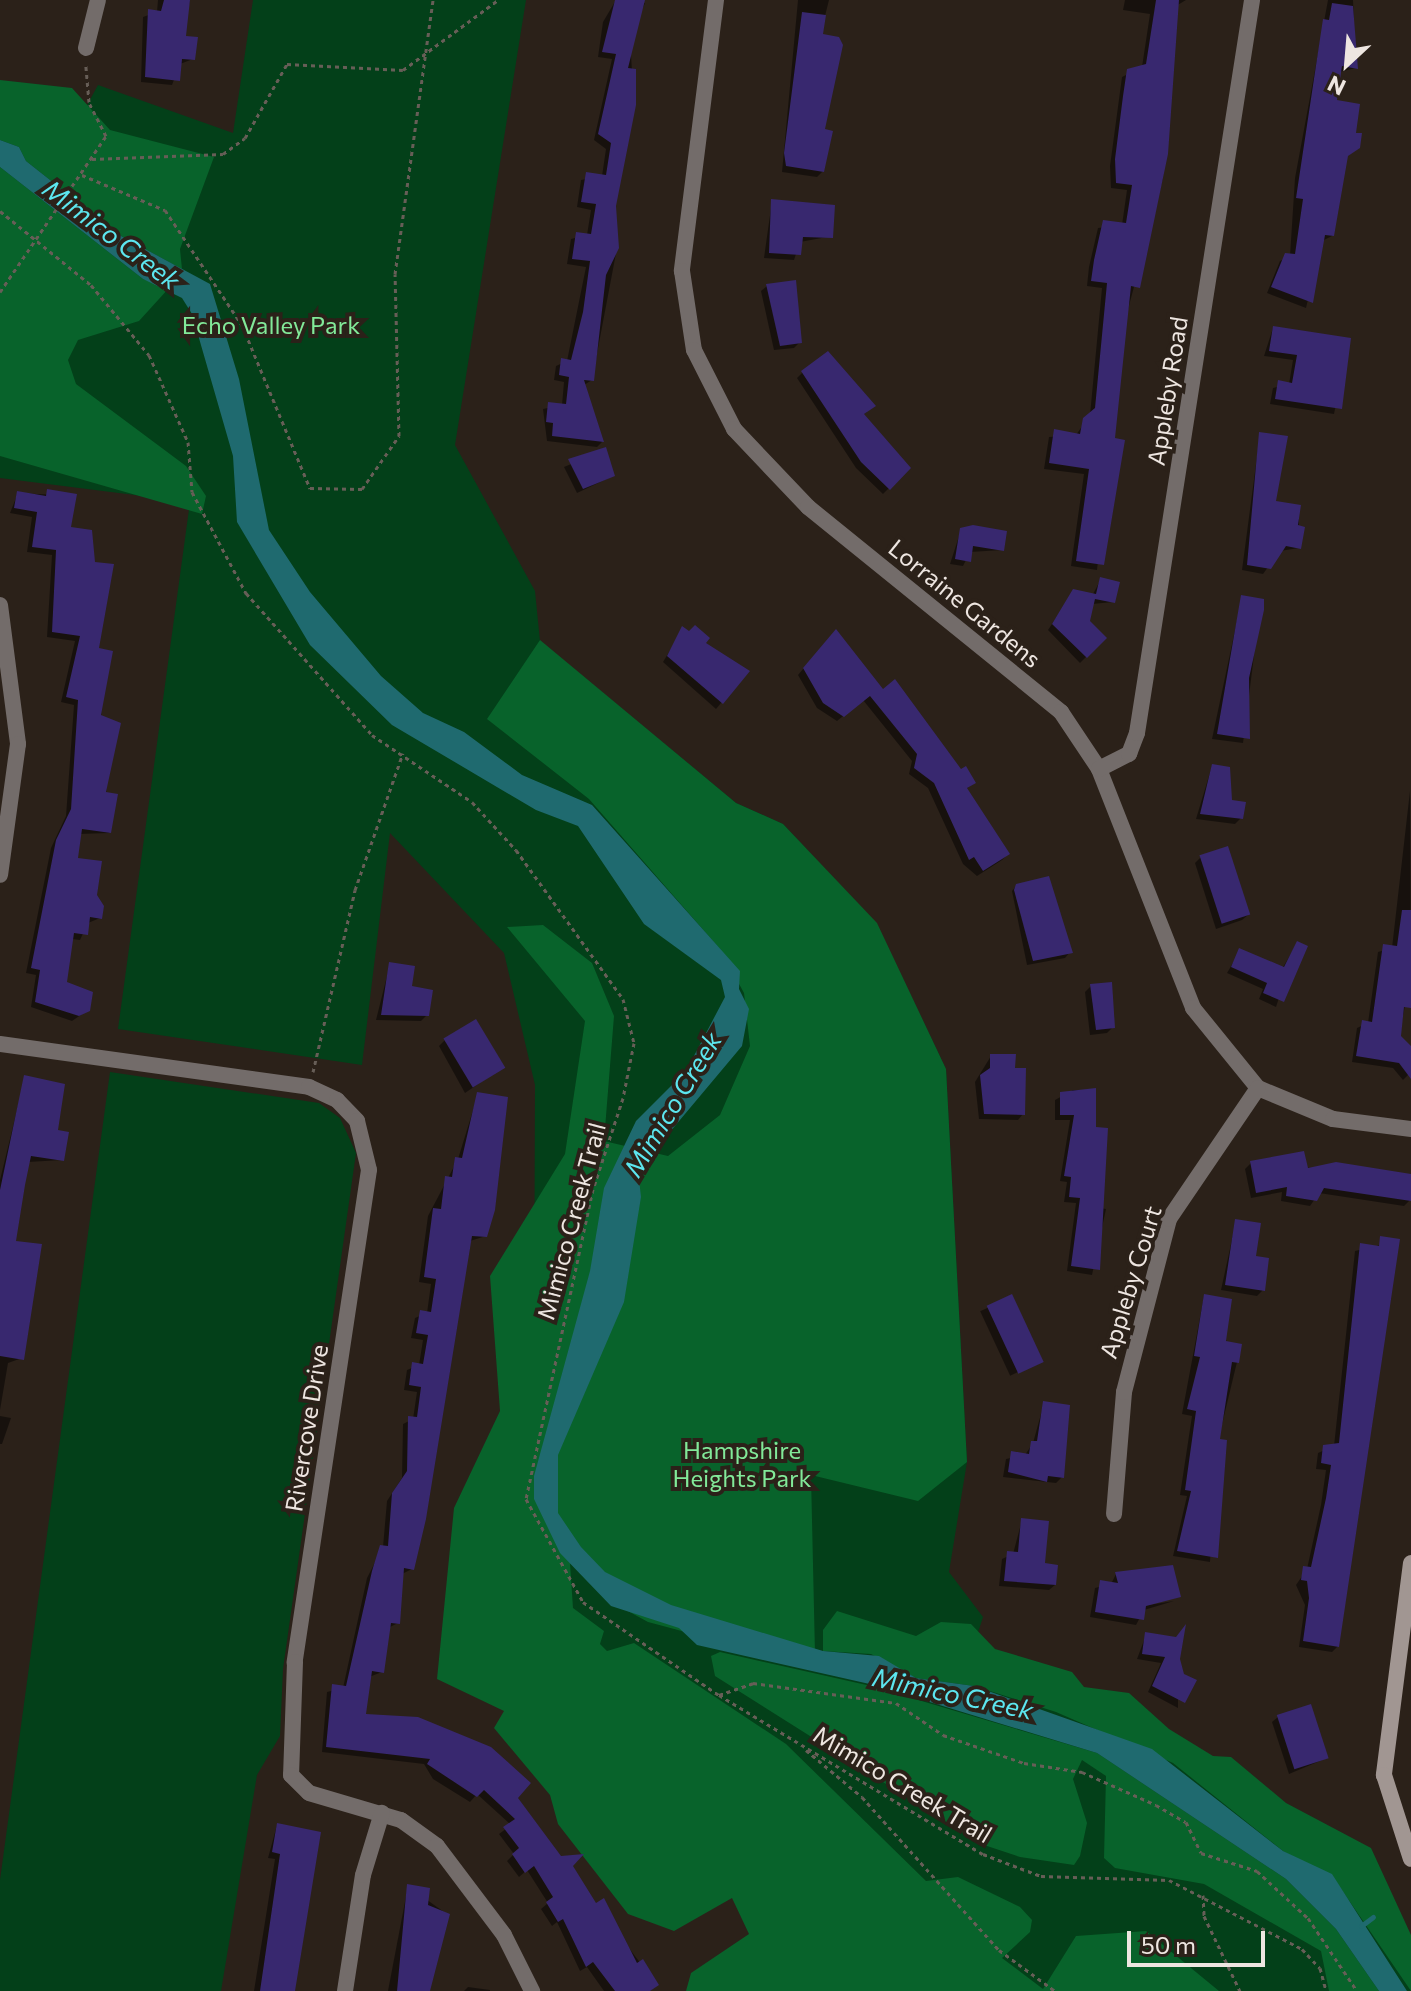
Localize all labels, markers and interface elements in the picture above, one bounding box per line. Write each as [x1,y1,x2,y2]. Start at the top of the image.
north arrow [1307,24,1387,104]
text: N [1323,70,1350,102]
water label: Mimico Creek [37,172,187,296]
park label: Echo Valley Park [182,311,360,339]
street label: Appleby Road [1141,314,1193,468]
street label: Lorraine Gardens [883,533,1047,673]
water label: Mimico Creek [617,1026,727,1182]
street label: Mimico Creek Trail [531,1119,611,1323]
street label: Appleby Court [1093,1202,1167,1362]
street label: Rivercove Drive [279,1342,333,1514]
park label: Hampshire Heights Park [672,1436,812,1492]
water label: Mimico Creek [870,1661,1036,1725]
street label: Mimico Creek Trail [809,1719,997,1849]
scale bar [1131,1915,1269,1965]
text: 50 m [1141,1930,1196,1959]

